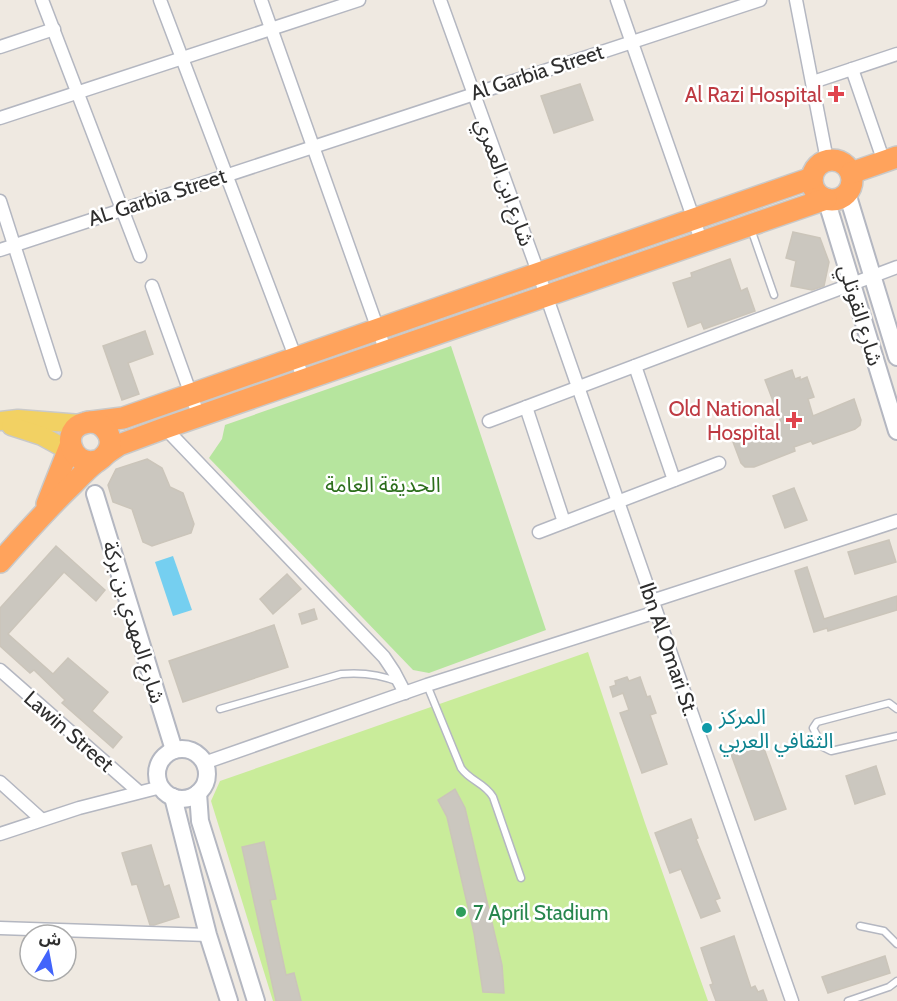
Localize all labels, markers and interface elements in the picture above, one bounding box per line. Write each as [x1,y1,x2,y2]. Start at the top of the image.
street label: Al Garbia Street [467,39,607,105]
place label: Al Razi Hospital [685,82,822,107]
marker: Al Razi Hospital [827,85,845,103]
street label: شارع ابن العمري [467,115,540,251]
street label: AL Garbia Street [85,163,229,231]
street label: شارع القوتلي [830,261,888,370]
place label: Old National Hospital [668,396,780,445]
marker: Old National Hospital [785,411,803,429]
park label: الحديقة العامة [325,472,441,497]
street label: شارع المهدي بن بركة [94,538,171,707]
street label: Ibn Al Omari St. [634,579,704,719]
street label: Lawin Street [19,685,119,777]
place label: المركز الثقافي العربي [718,704,834,756]
marker: المركز الثقافي العربي [700,721,714,735]
place label: 7 April Stadium [473,900,608,925]
marker: 7 April Stadium [454,905,468,919]
north arrow [18,923,78,983]
text: ش [38,927,63,950]

